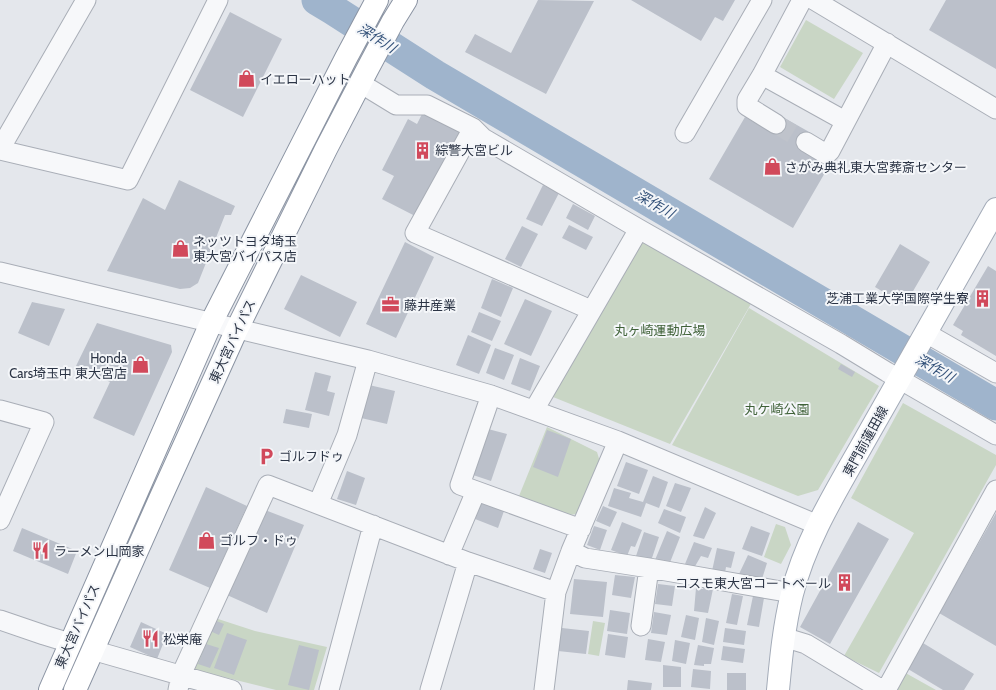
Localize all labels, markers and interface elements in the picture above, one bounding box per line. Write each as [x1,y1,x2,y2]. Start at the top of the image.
water label: 深作川 [354,19,401,58]
shop icon: イエローハット [237,69,257,89]
place label: イエローハット [260,71,351,87]
building icon: 綜警大宮ビル [412,140,432,160]
place label: 綜警大宮ビル [435,142,513,158]
shop icon: さがみ典礼東大宮葬斎センター [762,157,782,177]
place label: さがみ典礼東大宮葬斎センター [785,159,967,175]
water label: 深作川 [632,186,679,223]
place label: ネッツトヨタ埼玉 東大宮バイパス店 [193,233,297,264]
shop icon: ネッツトヨタ埼玉 東大宮バイパス店 [170,238,190,258]
building icon: 芝浦工業大学国際学生寮 [972,288,992,308]
place label: 芝浦工業大学国際学生寮 [826,290,969,306]
office icon: 藤井産業 [381,295,401,315]
street label: 東大宮バイパス [206,296,258,386]
place label: 藤井産業 [404,297,456,313]
park label: 丸ヶ崎運動広場 [614,322,706,338]
place label: Honda Cars埼玉中 東大宮店 [9,350,128,381]
water label: 深作川 [912,350,959,387]
shop icon: Honda Cars埼玉中 東大宮店 [130,355,150,375]
park label: 丸ケ崎公園 [744,401,810,417]
street label: 東門前蓮田線 [839,403,891,479]
parking icon: ゴルフドゥ [256,446,276,466]
place label: ゴルフドゥ [279,448,344,464]
shop icon: ゴルフ・ドゥ [197,530,217,550]
place label: ゴルフ・ドゥ [220,532,298,548]
restaurant icon: ラーメン山岡家 [31,541,51,561]
place label: ラーメン山岡家 [54,543,144,559]
building icon: コスモ東大宮コートベール [834,573,854,593]
place label: コスモ東大宮コートベール [675,575,831,591]
street label: 東大宮バイパス [51,581,103,671]
restaurant icon: 松栄庵 [140,629,160,649]
place label: 松栄庵 [163,631,202,647]

